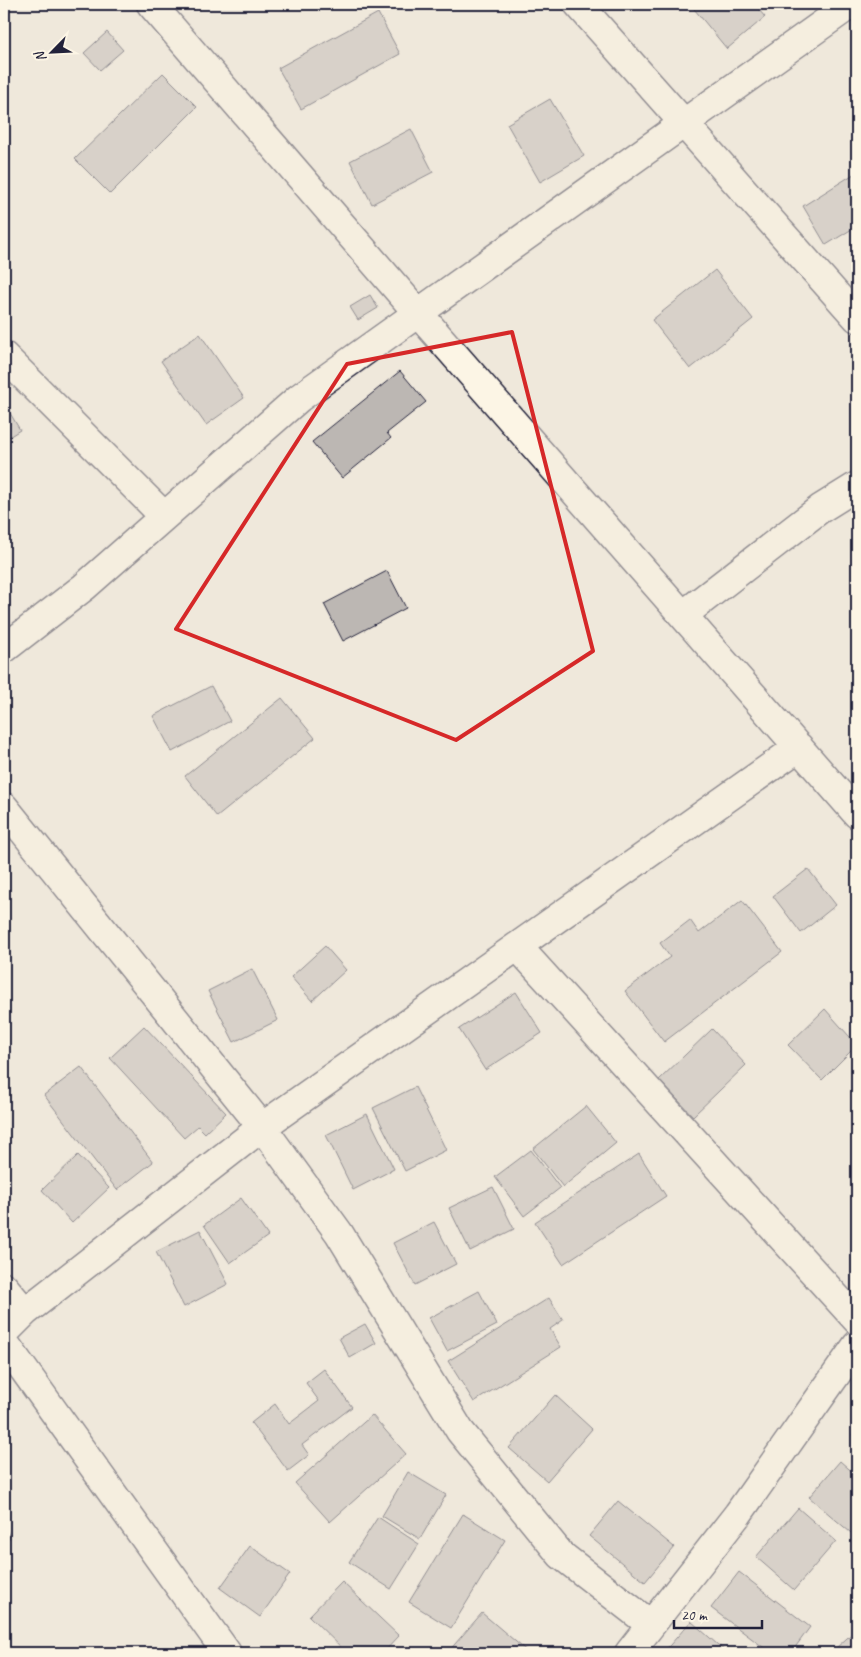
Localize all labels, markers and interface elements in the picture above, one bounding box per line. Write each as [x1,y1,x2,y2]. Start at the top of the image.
north arrow [28,28,78,78]
text: N [30,48,50,65]
scale bar [674,1597,761,1629]
text: 20 m [681,1606,708,1625]

